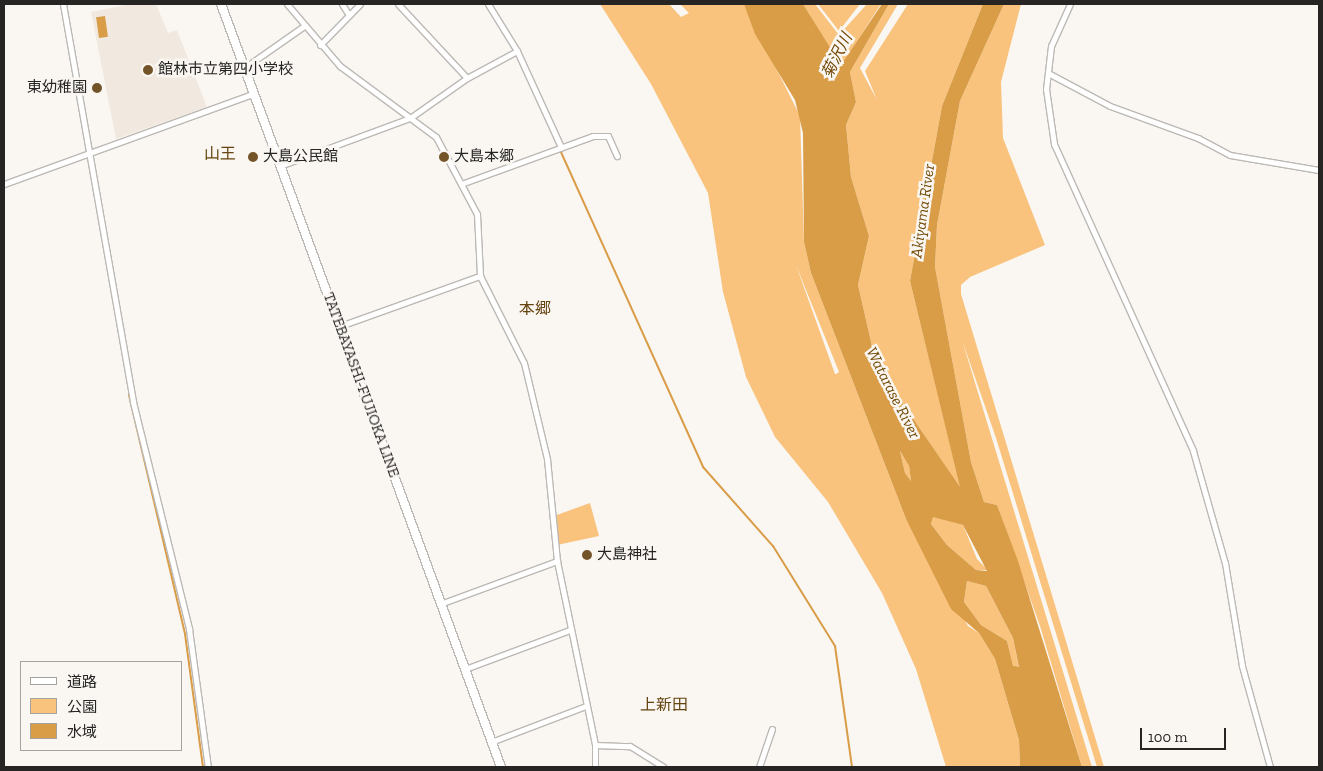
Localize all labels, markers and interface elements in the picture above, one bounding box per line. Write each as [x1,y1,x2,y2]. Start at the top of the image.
water label: 菊沢川 [818,30,856,82]
place label: 館林市立第四小学校 [158,61,293,79]
marker: 館林市立第四小学校 [142,64,154,76]
place label: 東幼稚園 [27,79,87,97]
marker: 東幼稚園 [91,82,103,94]
district label: 山王 [204,144,236,164]
place label: 大島公民館 [263,148,338,166]
place label: 大島本郷 [454,148,514,166]
marker: 大島公民館 [247,151,259,163]
marker: 大島本郷 [438,151,450,163]
water label: Akiyama River [907,163,939,259]
street label: TATEBAYASHI-FUJIOKA LINE [319,290,403,480]
district label: 本郷 [519,299,551,319]
water label: Watarase River [862,344,924,442]
place label: 大島神社 [597,546,657,564]
marker: 大島神社 [581,549,593,561]
legend [20,661,182,751]
text: 道路 [67,673,97,691]
district label: 上新田 [640,695,688,715]
text: 公園 [67,698,97,716]
scale bar [1143,718,1229,750]
text: 水域 [67,723,97,741]
text: 100 m [1148,728,1187,746]

